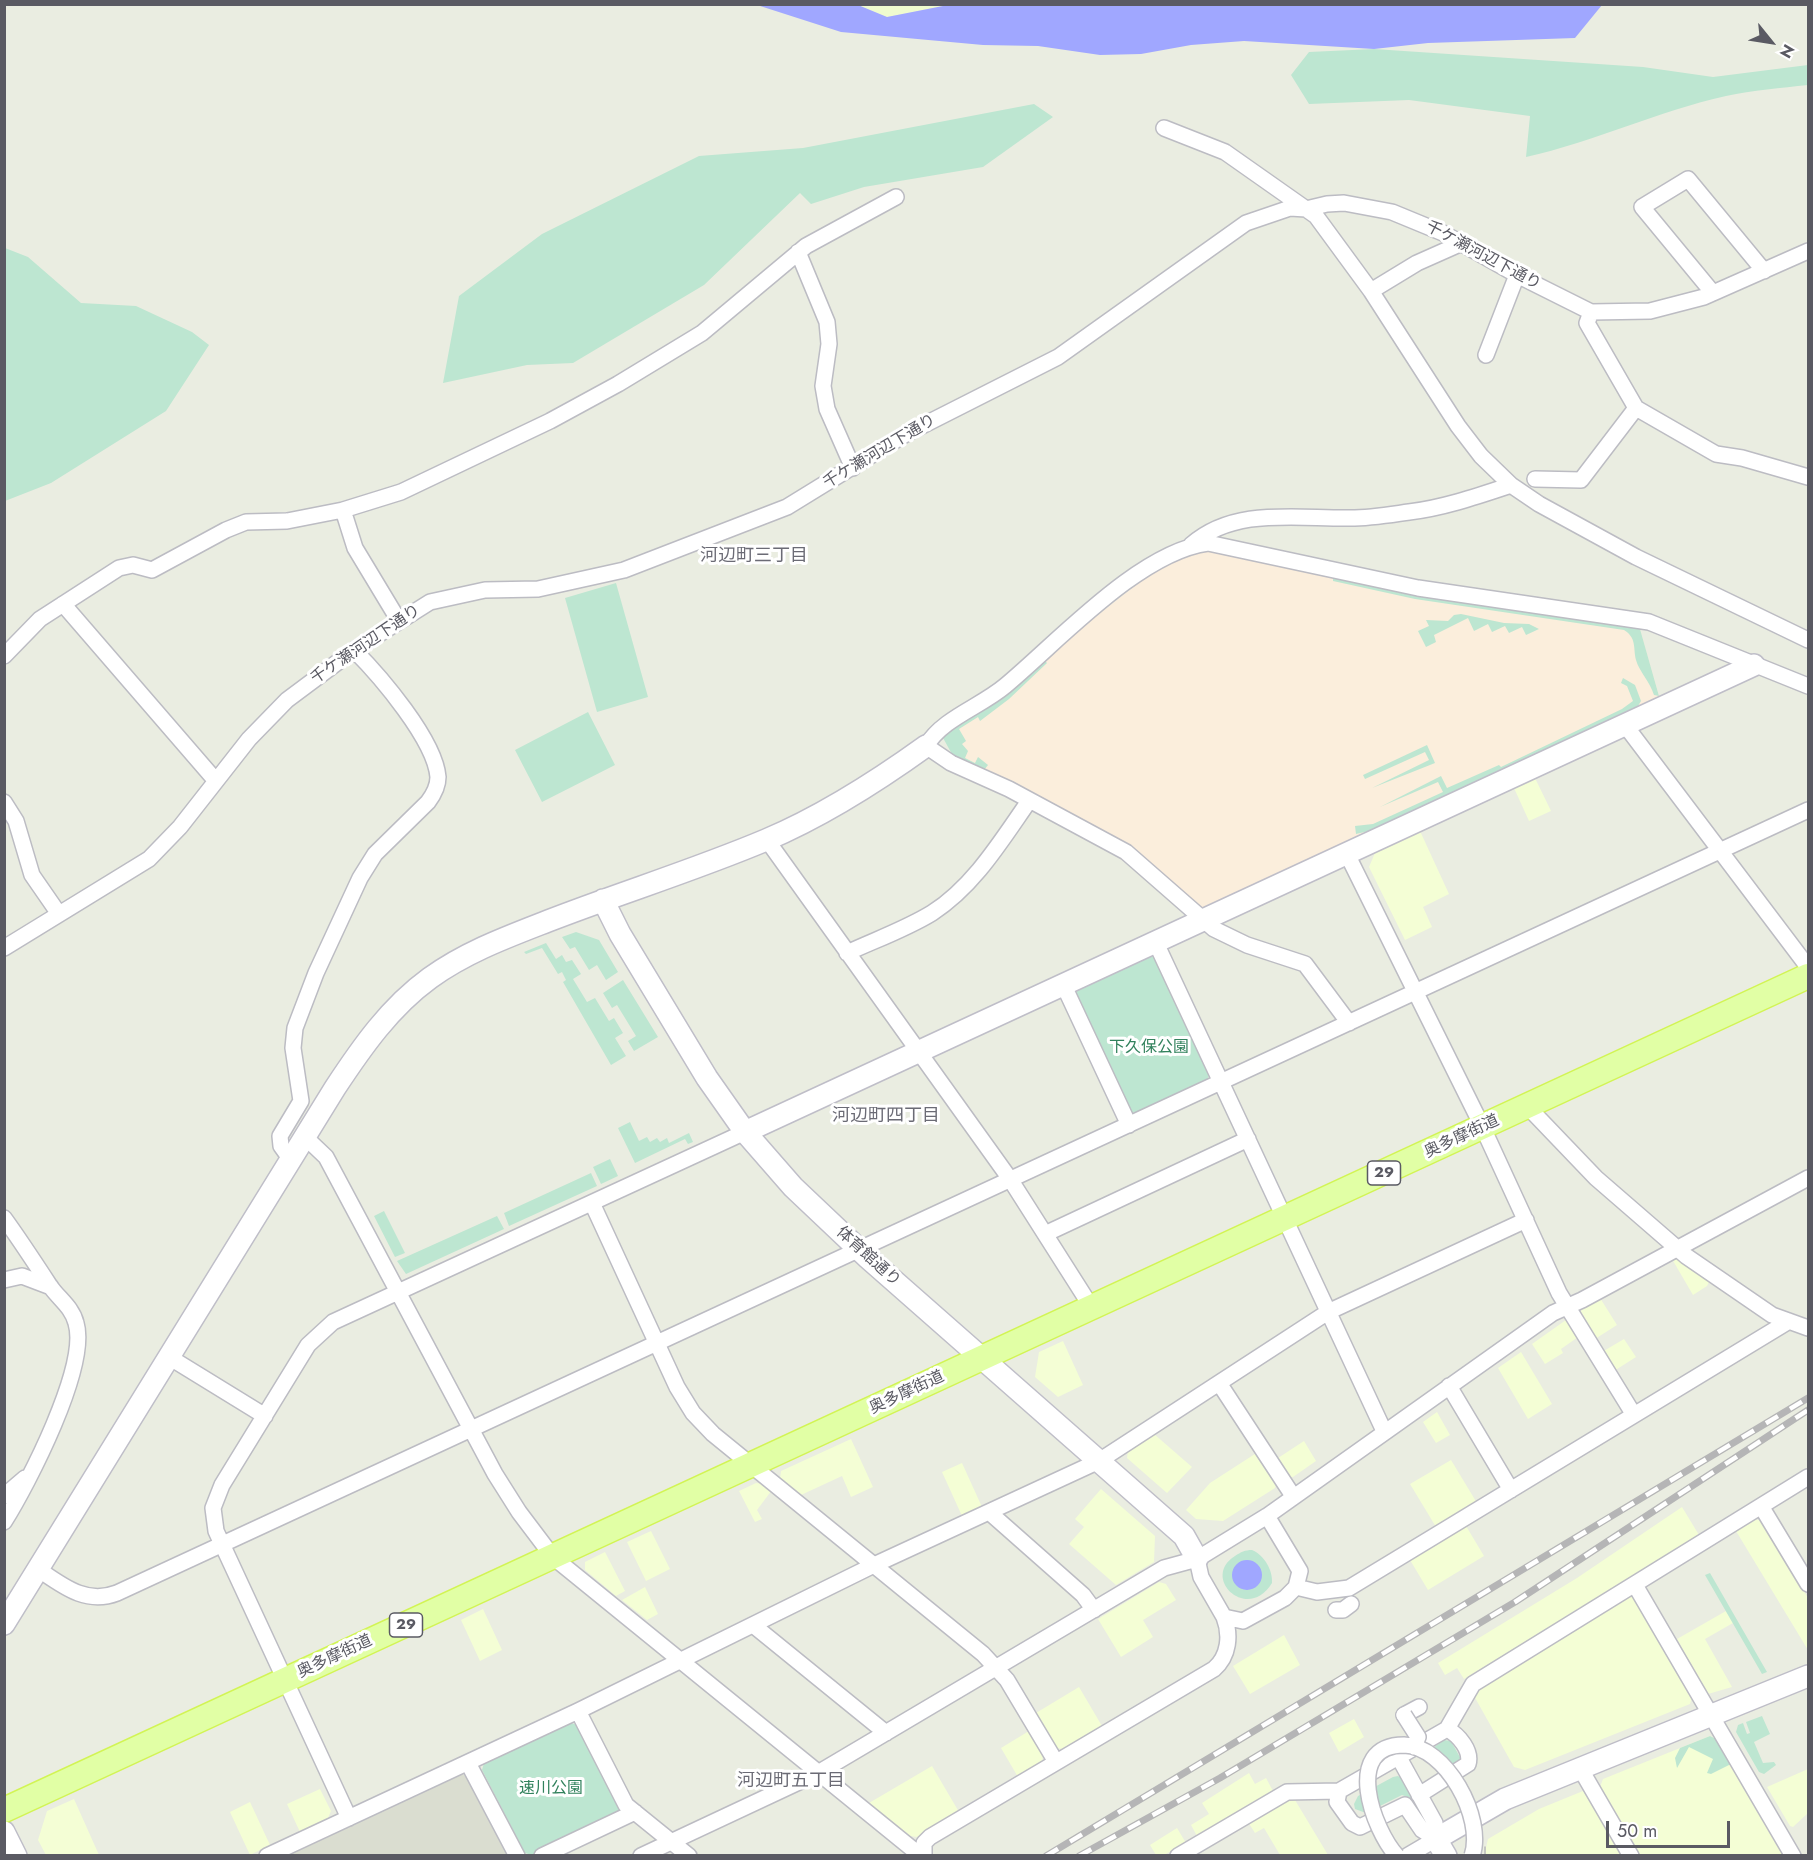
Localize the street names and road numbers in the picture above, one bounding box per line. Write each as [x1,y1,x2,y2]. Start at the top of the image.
street label: 千ケ瀬河辺下通り [1422,217,1544,295]
street label: 千ケ瀬河辺下通り [820,411,940,493]
street label: 千ケ瀬河辺下通り [308,601,424,689]
street label: 奥多摩街道 [1422,1111,1502,1163]
road number: 29 [1368,1161,1400,1185]
street label: 体育館通り [832,1223,904,1291]
street label: 奥多摩街道 [867,1367,947,1419]
road number: 29 [390,1613,422,1637]
street label: 奥多摩街道 [295,1631,375,1683]

